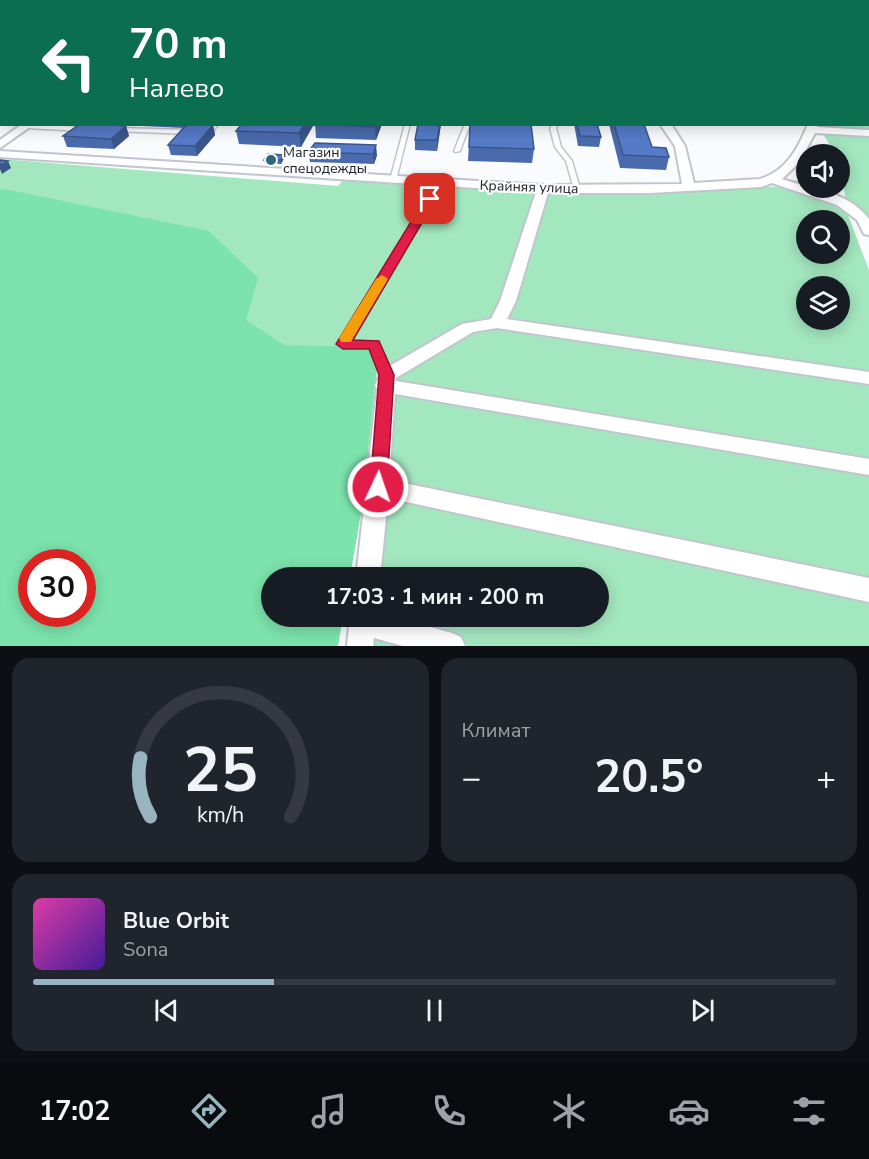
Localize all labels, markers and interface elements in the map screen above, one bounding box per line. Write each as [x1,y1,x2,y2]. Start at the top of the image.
text: 70 m [129,16,228,73]
icon: left [30,24,108,102]
text: Налево [129,70,224,107]
place label: Магазин спецодежды [283,143,367,178]
map controls [796,144,850,330]
button: sound [796,144,850,198]
marker: Магазин спецодежды [264,153,278,167]
pin [404,173,455,224]
street label: Крайняя улица [479,176,579,198]
icon: arrive [413,182,446,215]
button: search [796,210,850,264]
button: layers [796,276,850,330]
position arrow [346,455,410,519]
speed limit sign: 30 [18,549,96,627]
text: 17:03 · 1 мин · 200 m [326,582,544,612]
text: Климат [462,717,530,744]
text: 25 [183,728,258,813]
text: 20.5° [594,747,703,808]
text: − [462,756,481,801]
text: + [816,756,836,801]
text: km/h [197,800,244,830]
text: Blue Orbit [123,906,229,936]
text: Sona [123,936,168,963]
icon: previous [150,994,183,1027]
icon: pause [418,994,451,1027]
icon: next [686,994,719,1027]
icon: directions [188,1090,230,1132]
icon: music [308,1090,350,1132]
icon: phone [428,1090,470,1132]
icon: climate [548,1090,590,1132]
icon: car [668,1090,710,1132]
icon: filters [788,1090,830,1132]
text: 17:02 [39,1093,110,1130]

